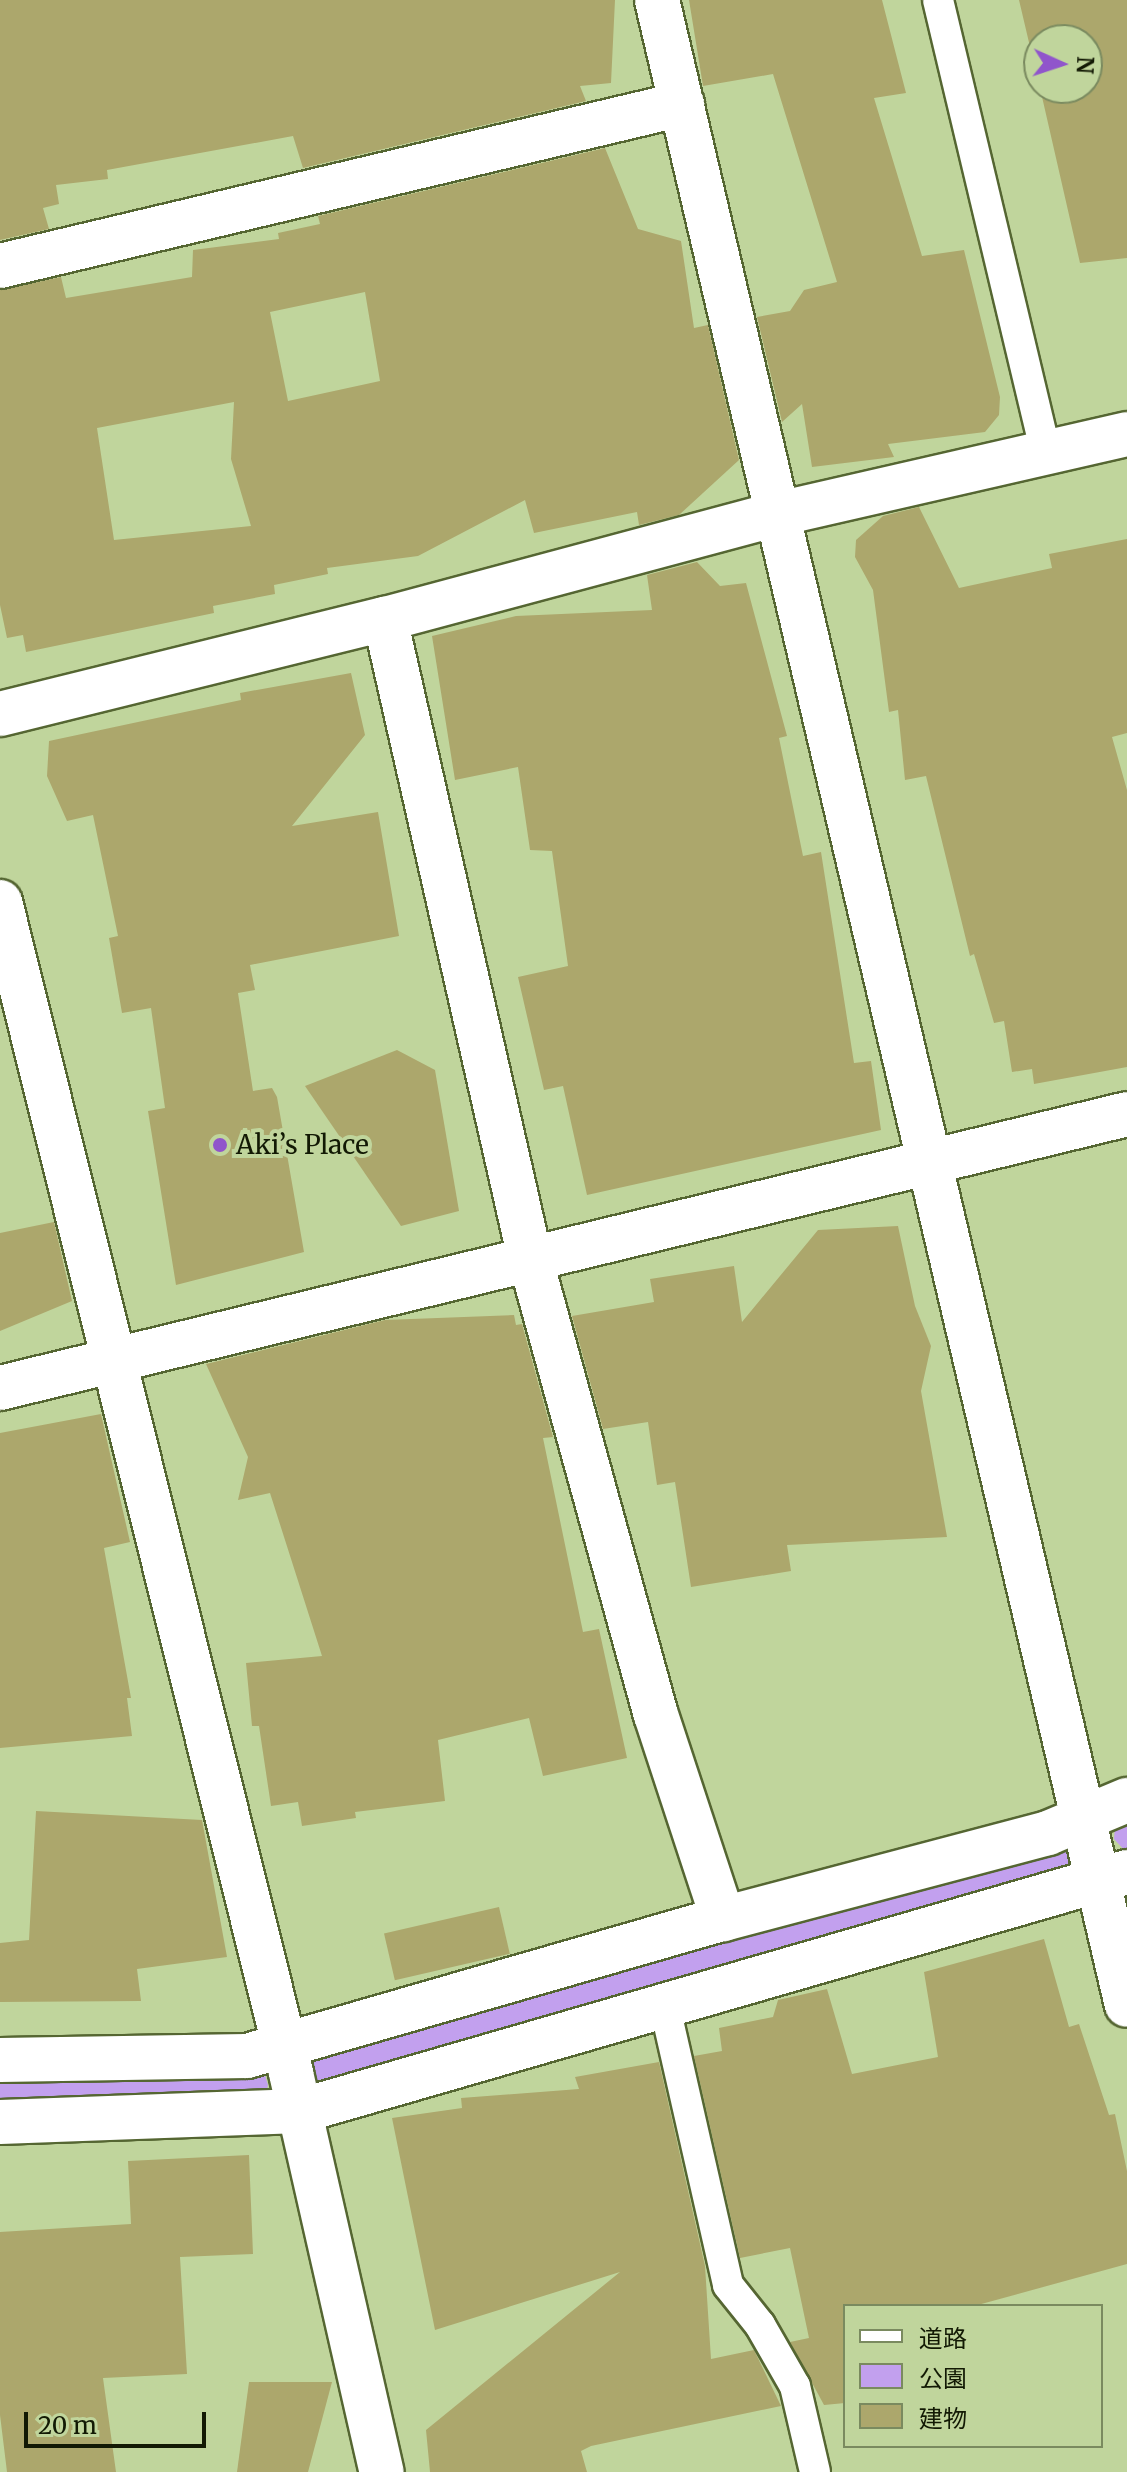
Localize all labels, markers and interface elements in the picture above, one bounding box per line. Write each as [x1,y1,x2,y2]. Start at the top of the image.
north arrow [1023,24,1103,104]
text: N [1071,56,1099,75]
place label: Aki’s Place [236,1129,369,1161]
marker: Aki’s Place [211,1136,229,1154]
legend [843,2304,1103,2448]
text: 道路 [919,2323,967,2354]
text: 公園 [919,2363,967,2394]
scale bar [28,2396,210,2446]
text: 建物 [919,2403,967,2434]
text: 20 m [38,2410,97,2441]

